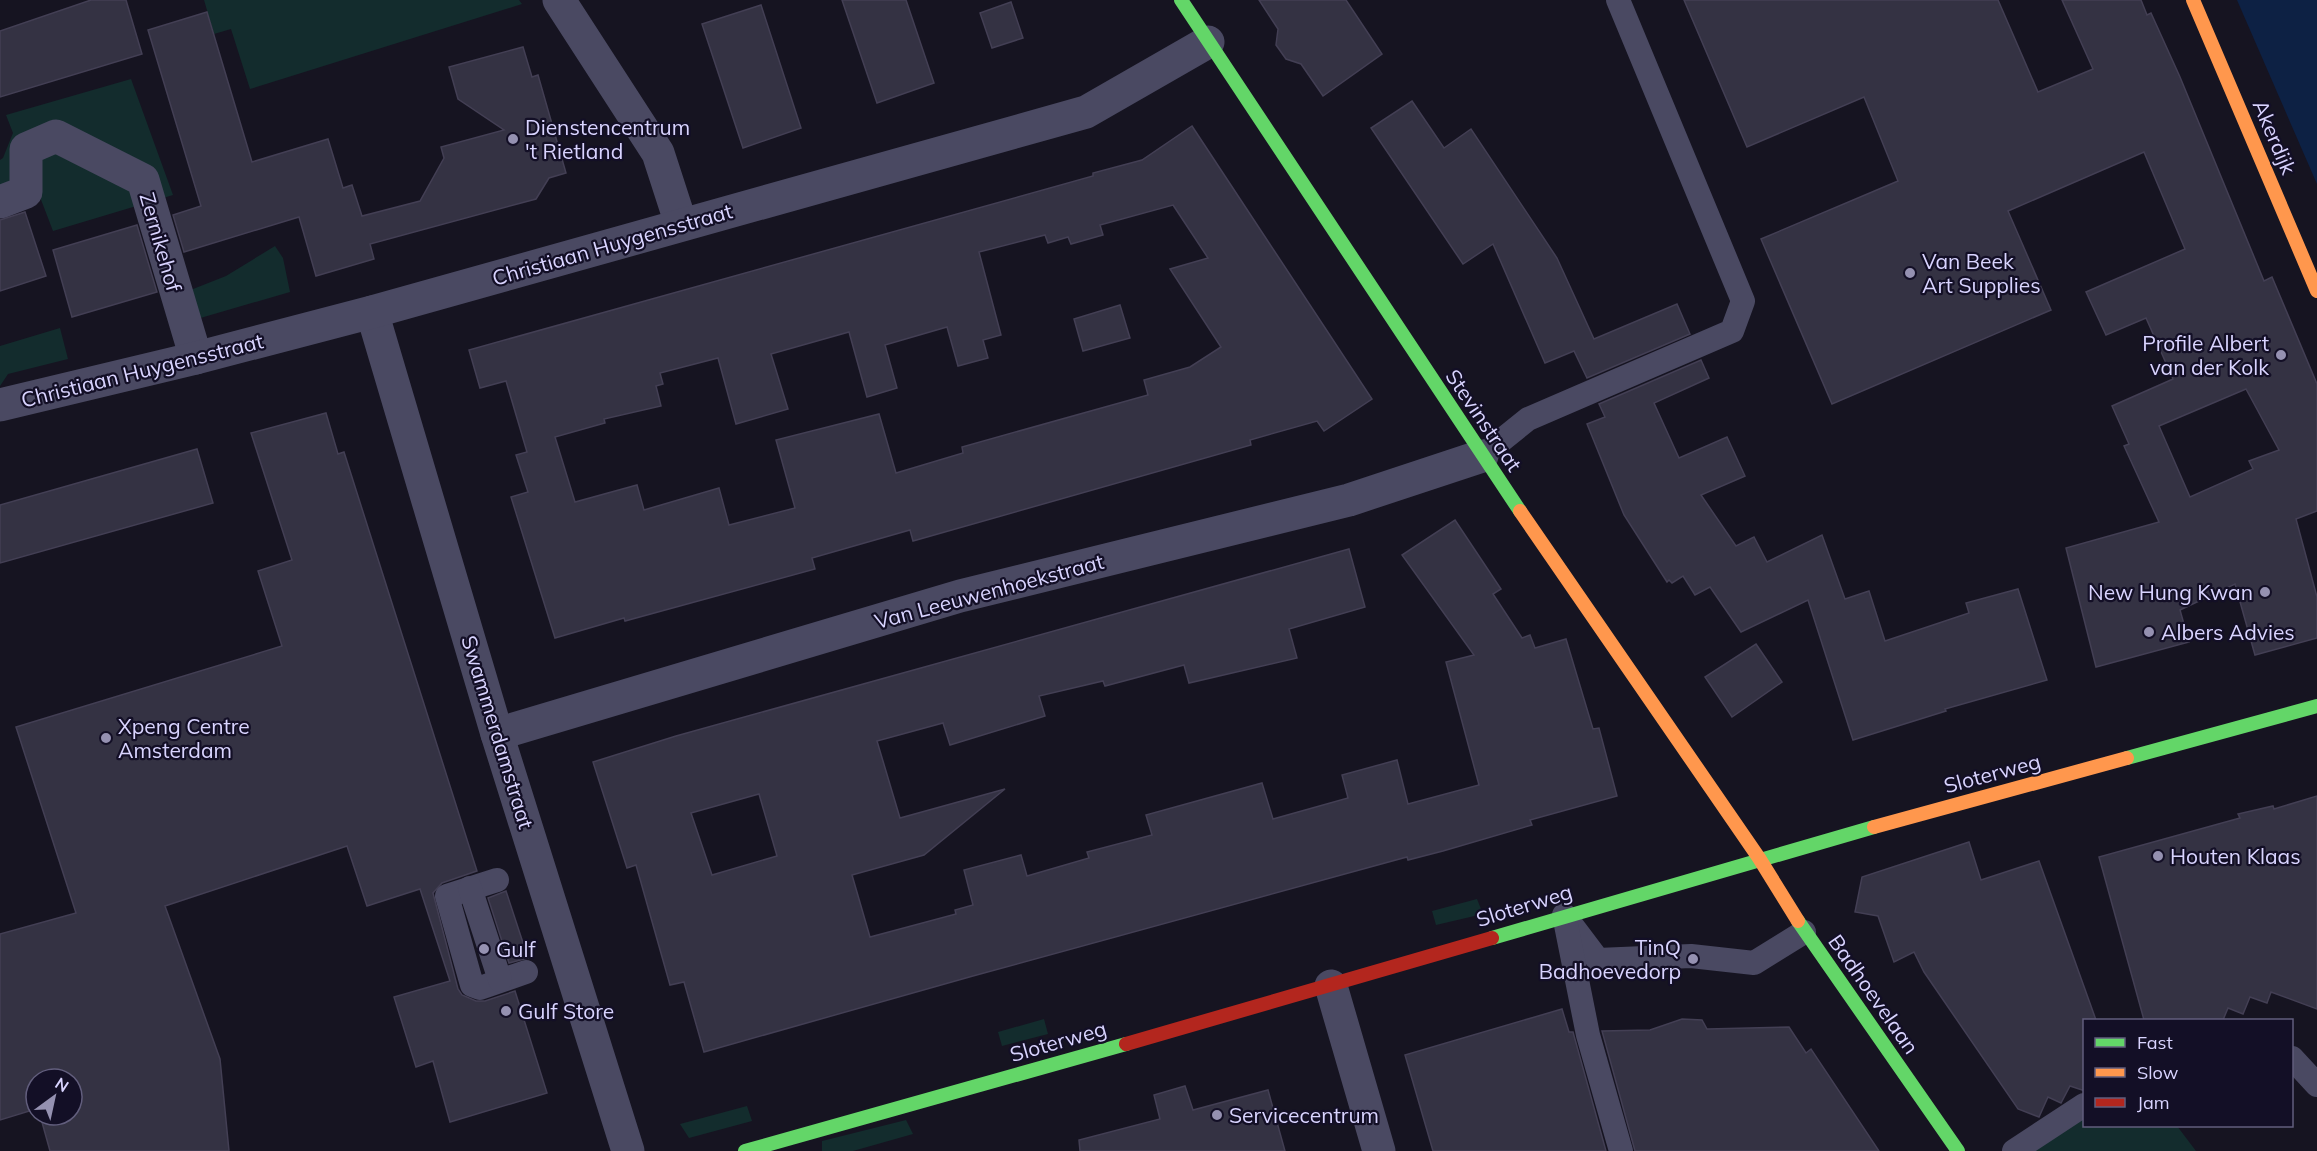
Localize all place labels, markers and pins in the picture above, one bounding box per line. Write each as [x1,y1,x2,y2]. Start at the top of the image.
place label: Dienstencentrum 't Rietland [525,114,690,164]
marker: Dienstencentrum 't Rietland [506,132,520,146]
place label: Van Beek Art Supplies [1922,248,2041,298]
marker: Van Beek Art Supplies [1903,266,1917,280]
place label: Profile Albert van der Kolk [2142,330,2269,380]
marker: Profile Albert van der Kolk [2274,348,2288,362]
place label: New Hung Kwan [2088,579,2253,605]
marker: New Hung Kwan [2258,585,2272,599]
place label: Albers Advies [2161,619,2295,645]
marker: Albers Advies [2142,625,2156,639]
place label: Xpeng Centre Amsterdam [118,713,250,763]
marker: Xpeng Centre Amsterdam [99,731,113,745]
place label: Houten Klaas [2170,843,2301,869]
marker: Houten Klaas [2151,849,2165,863]
place label: TinQ Badhoevedorp [1539,934,1681,984]
place label: Gulf [496,936,536,962]
marker: Gulf [477,942,491,956]
marker: TinQ Badhoevedorp [1686,952,1700,966]
place label: Gulf Store [518,998,614,1024]
marker: Gulf Store [499,1004,513,1018]
place label: Servicecentrum [1229,1102,1379,1128]
marker: Servicecentrum [1210,1108,1224,1122]

